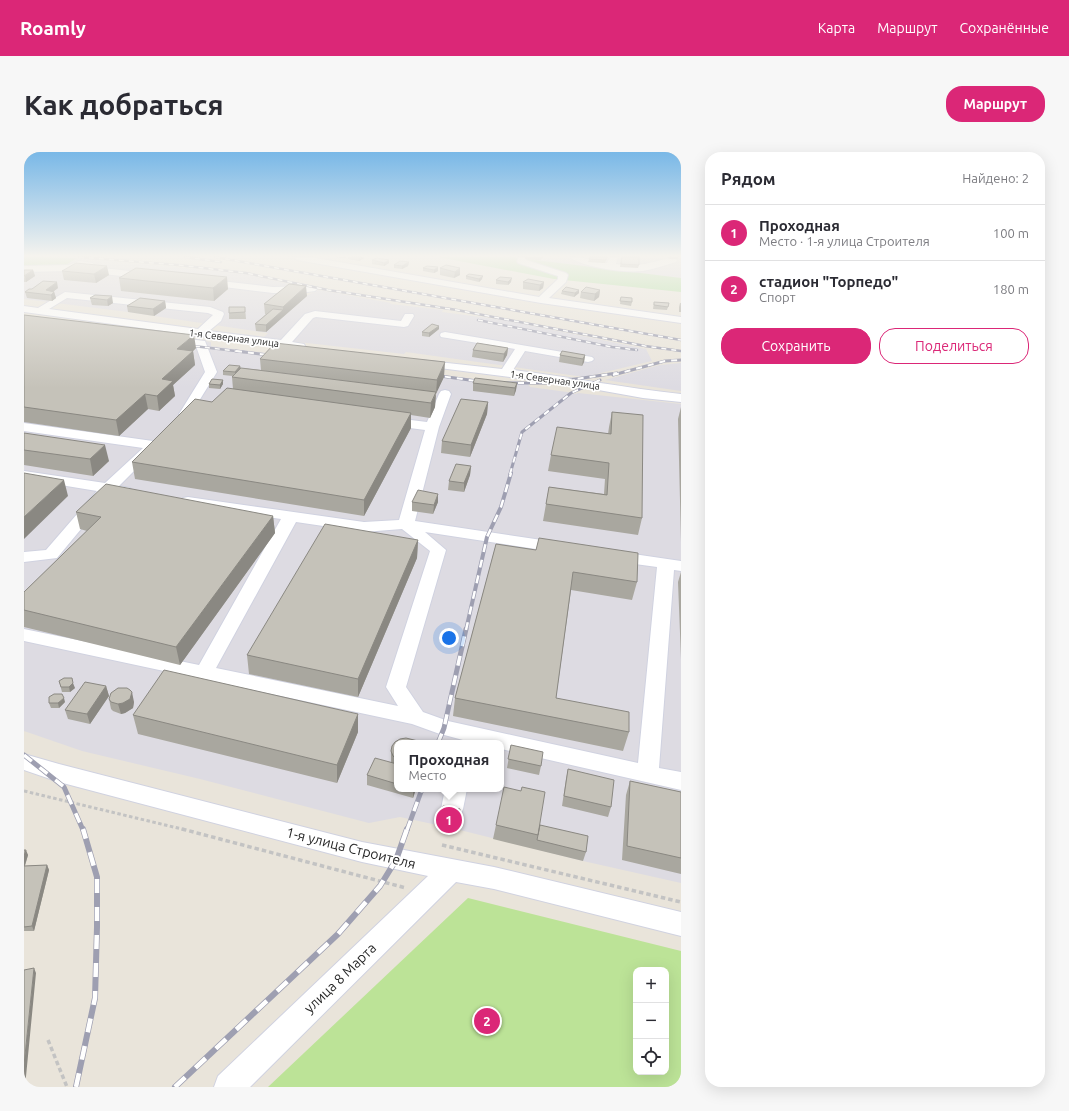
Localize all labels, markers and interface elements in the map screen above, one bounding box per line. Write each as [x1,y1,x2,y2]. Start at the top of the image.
text: Roamly [20,17,86,39]
text: Карта [818,20,855,36]
text: Маршрут [877,20,938,36]
text: Сохранённые [960,20,1049,36]
button: Маршрут [946,86,1045,122]
text: Как добраться [24,89,223,120]
text: Рядом [721,169,776,188]
text: Найдено: 2 [962,171,1029,185]
text: Проходная [759,217,840,234]
text: 1 [730,226,738,240]
text: 100 m [993,226,1029,240]
text: Место · 1-я улица Строителя [759,234,930,248]
text: стадион "Торпедо" [759,273,898,290]
text: 2 [730,282,738,296]
text: 180 m [993,282,1029,296]
text: Спорт [759,290,795,304]
street label: 1-я Северная улица [188,327,280,349]
button: Сохранить [721,328,871,364]
button: Поделиться [879,328,1029,364]
street label: 1-я Северная улица [509,368,601,392]
your location [439,628,459,648]
popup [394,740,504,792]
text: Проходная [409,751,489,768]
text: Место [409,768,447,782]
pin: 1 [436,805,462,835]
street label: 1-я улица Строителя [284,824,418,872]
street label: улица 8 Марта [301,940,379,1016]
map controls [633,967,669,1075]
button: + [633,967,669,1003]
button: − [633,1003,669,1039]
pin: 2 [474,1006,500,1036]
button: locate [633,1039,669,1075]

